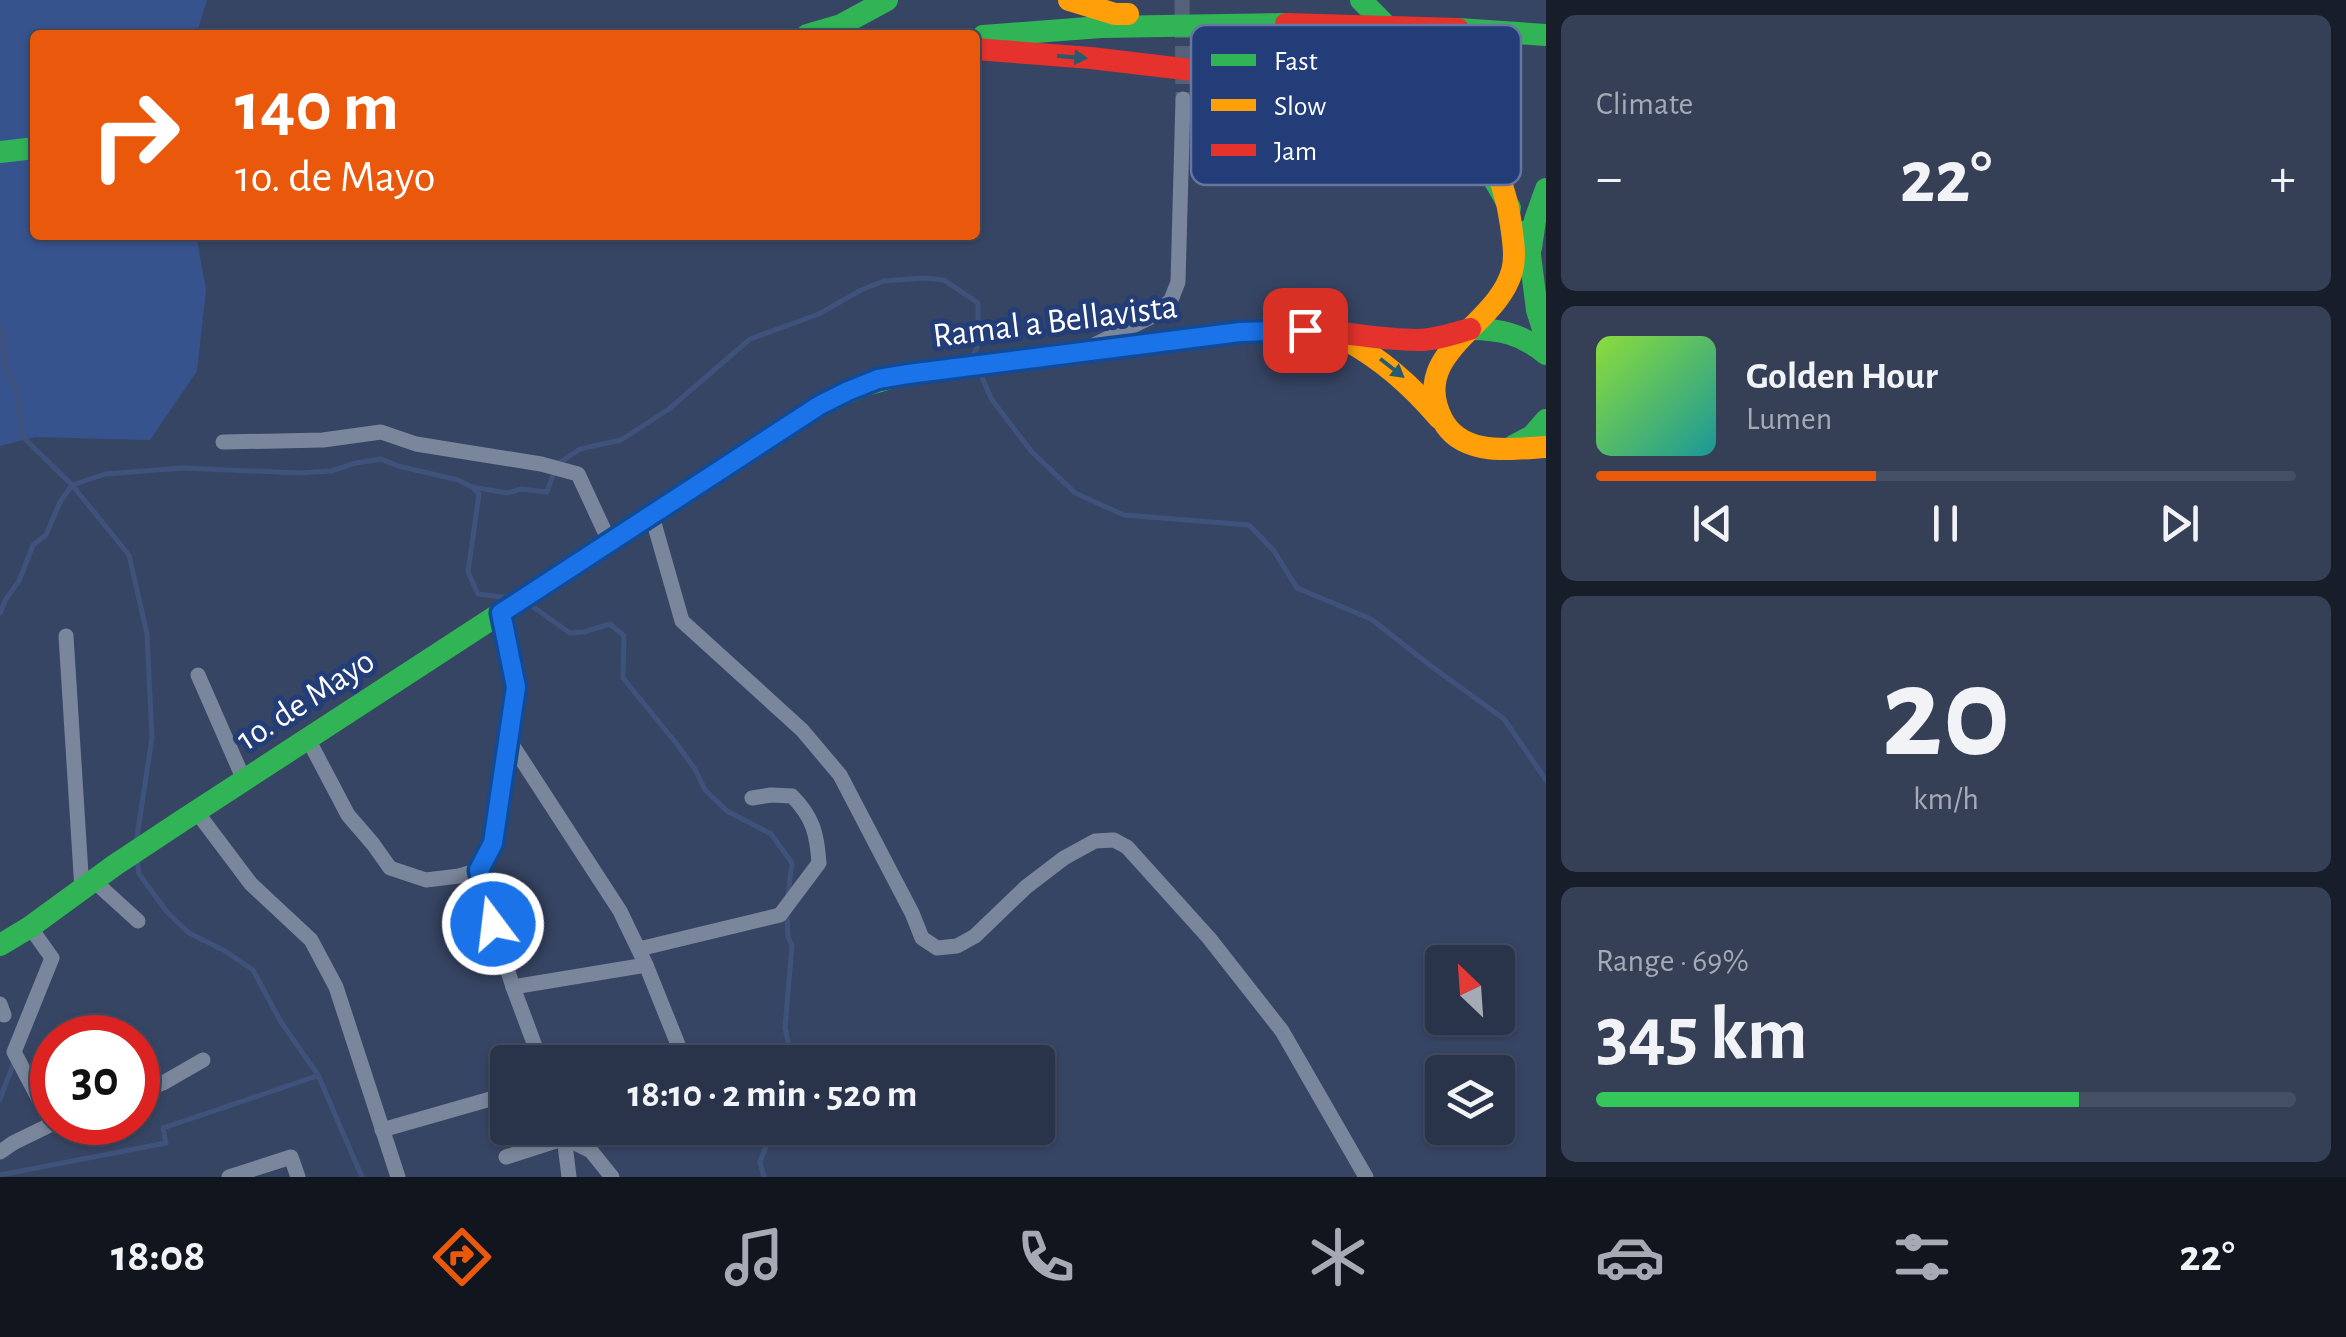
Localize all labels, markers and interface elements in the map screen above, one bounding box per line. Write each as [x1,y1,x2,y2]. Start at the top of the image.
legend [1191,25,1521,185]
text: Fast [1274,48,1318,76]
one-way arrow [1057,49,1089,65]
icon: right [70,70,200,200]
text: 140 m [235,73,399,143]
text: Climate [1596,88,1693,120]
text: Slow [1274,93,1326,121]
text: Jam [1274,138,1317,166]
text: 22° [1900,141,1992,216]
text: − [1596,151,1622,206]
text: + [2270,151,2296,206]
text: 1o. de Mayo [235,155,436,200]
pin [1263,288,1348,373]
street label: Ramal a Bellavista [931,289,1180,354]
icon: arrive [1278,303,1333,358]
one-way arrow [1379,357,1405,378]
text: Golden Hour [1746,358,1938,396]
text: Lumen [1746,403,1832,435]
icon: previous [1685,496,1740,551]
icon: pause [1918,496,1973,551]
icon: next [2152,496,2207,551]
street label: 1o. de Mayo [231,643,381,757]
text: 20 [1882,650,2010,780]
text: km/h [1913,783,1979,815]
position arrow [441,872,545,976]
north arrow [1425,945,1515,1035]
map controls [1425,945,1515,1145]
text: Range · 69% [1596,945,1749,977]
text: 345 km [1596,998,1807,1073]
speed limit sign: 30 [30,1015,160,1145]
button: layers [1425,1055,1515,1145]
text: 18:10 · 2 min · 520 m [628,1076,917,1114]
icon: directions [427,1222,497,1292]
icon: music [719,1222,789,1292]
icon: phone [1011,1222,1081,1292]
icon: climate [1303,1222,1373,1292]
icon: car [1595,1222,1665,1292]
icon: filters [1887,1222,1957,1292]
text: 18:08 [111,1234,205,1279]
text: 22° [2179,1234,2235,1279]

